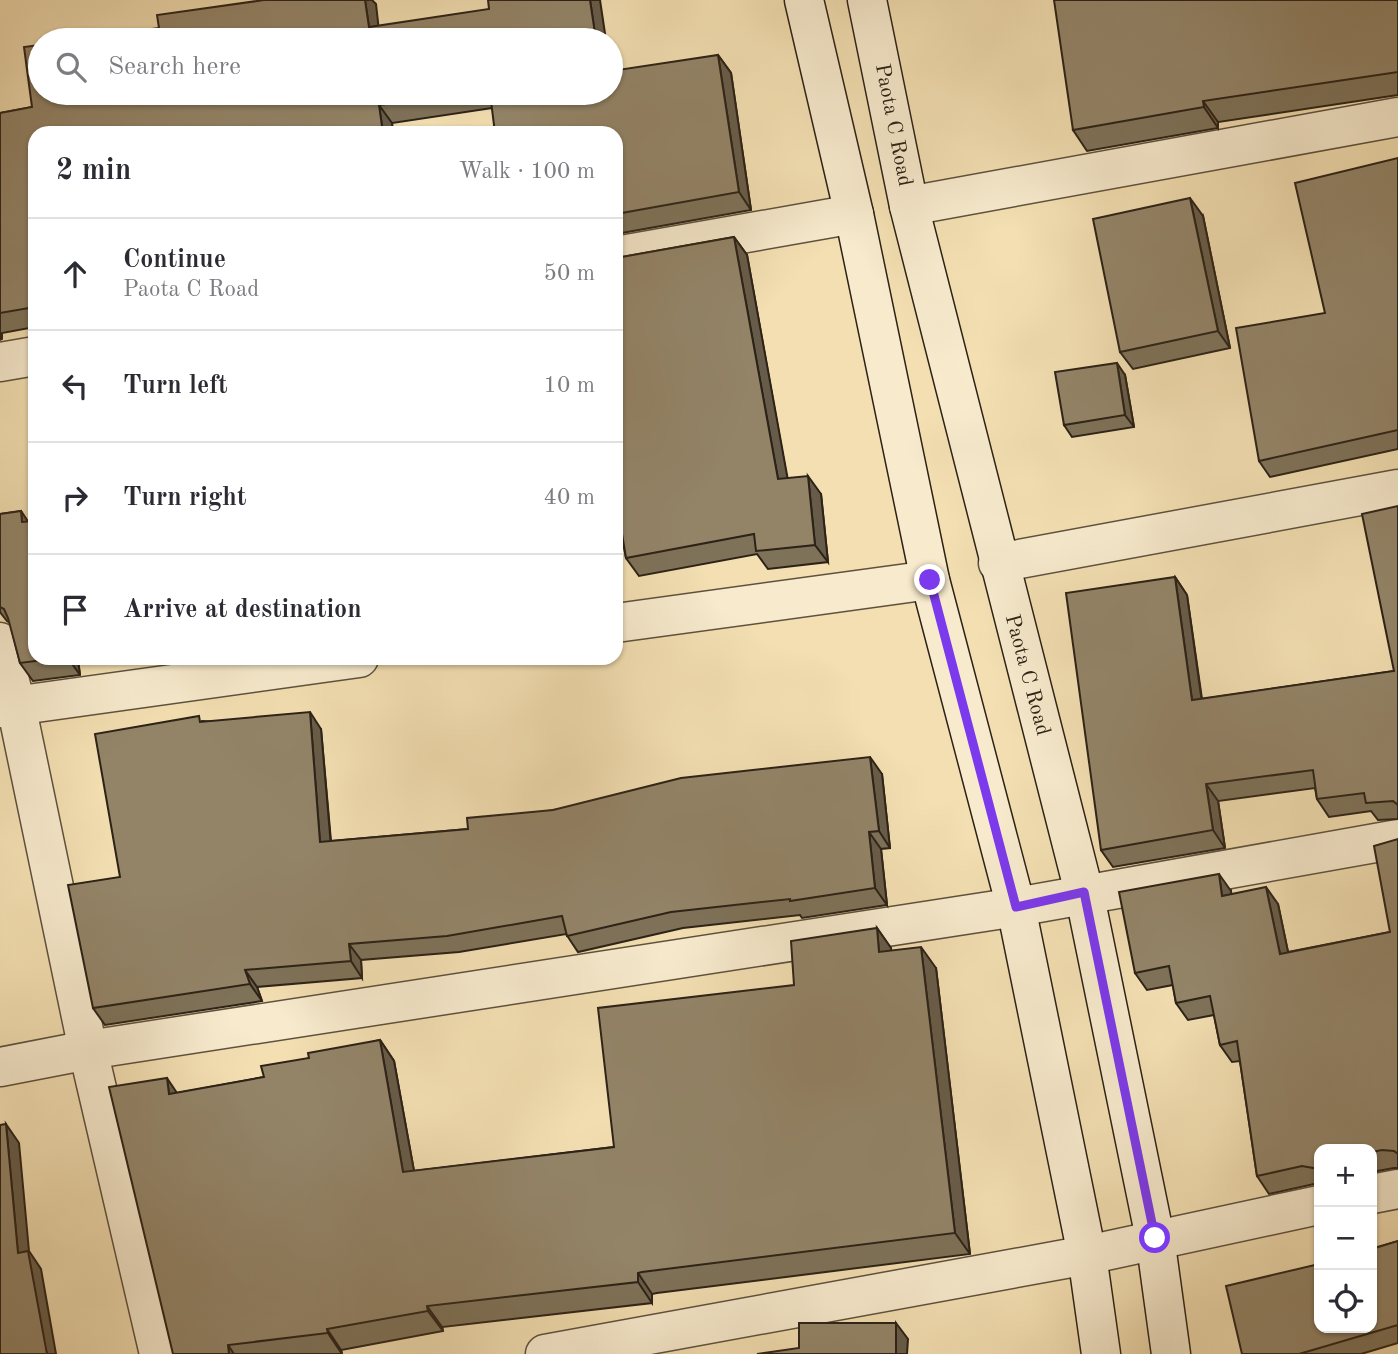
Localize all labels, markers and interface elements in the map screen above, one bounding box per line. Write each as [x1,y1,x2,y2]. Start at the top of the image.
search box [28,28,623,105]
icon: search [52,48,90,86]
text: Search here [108,54,241,80]
street label: Paota C Road [871,62,915,188]
text: 2 min [56,156,131,186]
text: Walk · 100 m [459,160,595,183]
text: Continue [123,247,226,273]
icon: ahead [56,255,94,293]
text: 50 m [544,262,595,285]
text: Paota C Road [123,278,259,301]
icon: left [56,367,94,405]
text: Turn left [123,373,228,399]
text: 10 m [544,374,595,397]
icon: right [56,479,94,517]
text: Turn right [123,485,246,511]
text: 40 m [544,486,595,509]
route end [914,564,945,595]
icon: arrive [56,591,94,629]
text: Arrive at destination [123,597,362,623]
street label: Paota C Road [1001,612,1053,738]
map controls [1314,1144,1377,1333]
button: + [1314,1144,1377,1207]
button: − [1314,1207,1377,1270]
route start [1139,1222,1170,1253]
button: locate [1314,1270,1377,1333]

